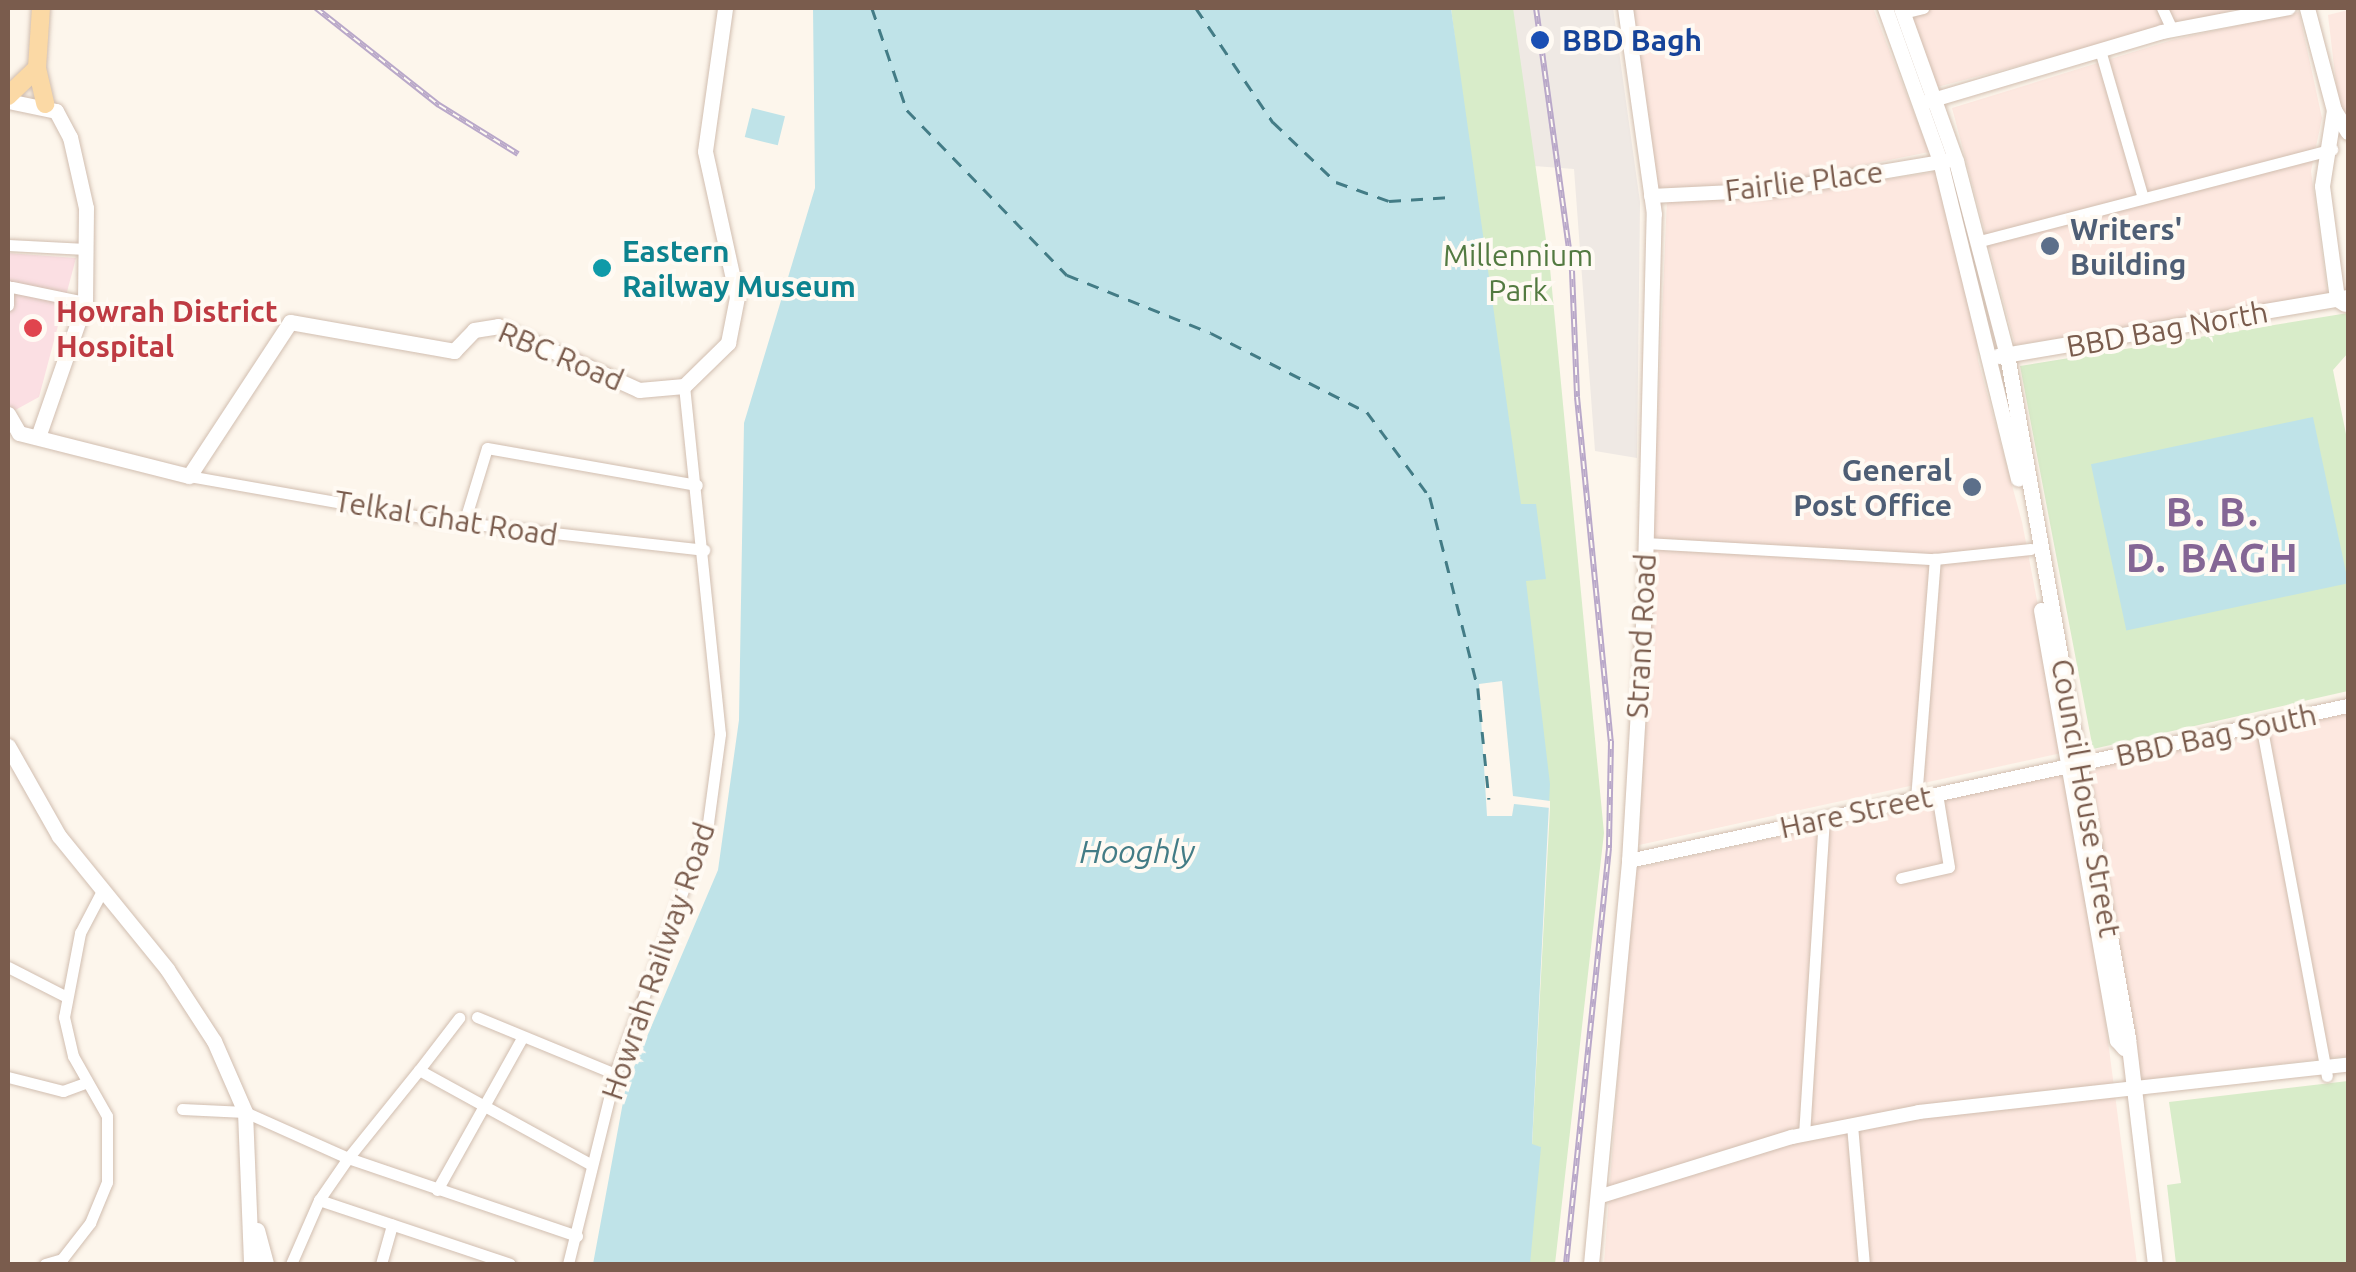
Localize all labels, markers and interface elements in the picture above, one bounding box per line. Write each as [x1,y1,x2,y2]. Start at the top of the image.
place label: BBD Bagh [1562,22,1702,58]
marker: BBD Bagh [1527,27,1553,53]
street label: Fairlie Place [1723,153,1885,209]
place label: Writers' Building [2070,211,2186,282]
place label: Eastern Railway Museum [622,233,856,304]
marker: Writers' Building [2039,235,2061,257]
park label: Millennium Park [1443,237,1593,308]
marker: Eastern Railway Museum [591,257,613,279]
place label: Howrah District Hospital [56,293,278,364]
street label: BBD Bag North [2063,294,2271,364]
street label: RBC Road [493,314,629,398]
marker: Howrah District Hospital [20,315,46,341]
place label: General Post Office [1793,452,1952,522]
marker: General Post Office [1961,476,1983,498]
street label: Telkal Ghat Road [332,483,560,553]
district label: B. B. D. BAGH [2126,488,2300,582]
street label: Strand Road [1619,553,1663,719]
street label: Council House Street [2044,656,2128,940]
street label: BBD Bag South [2112,696,2320,774]
street label: Hare Street [1777,778,1935,846]
street label: Howrah Railway Road [594,818,722,1104]
water label: Hooghly [1079,832,1195,870]

